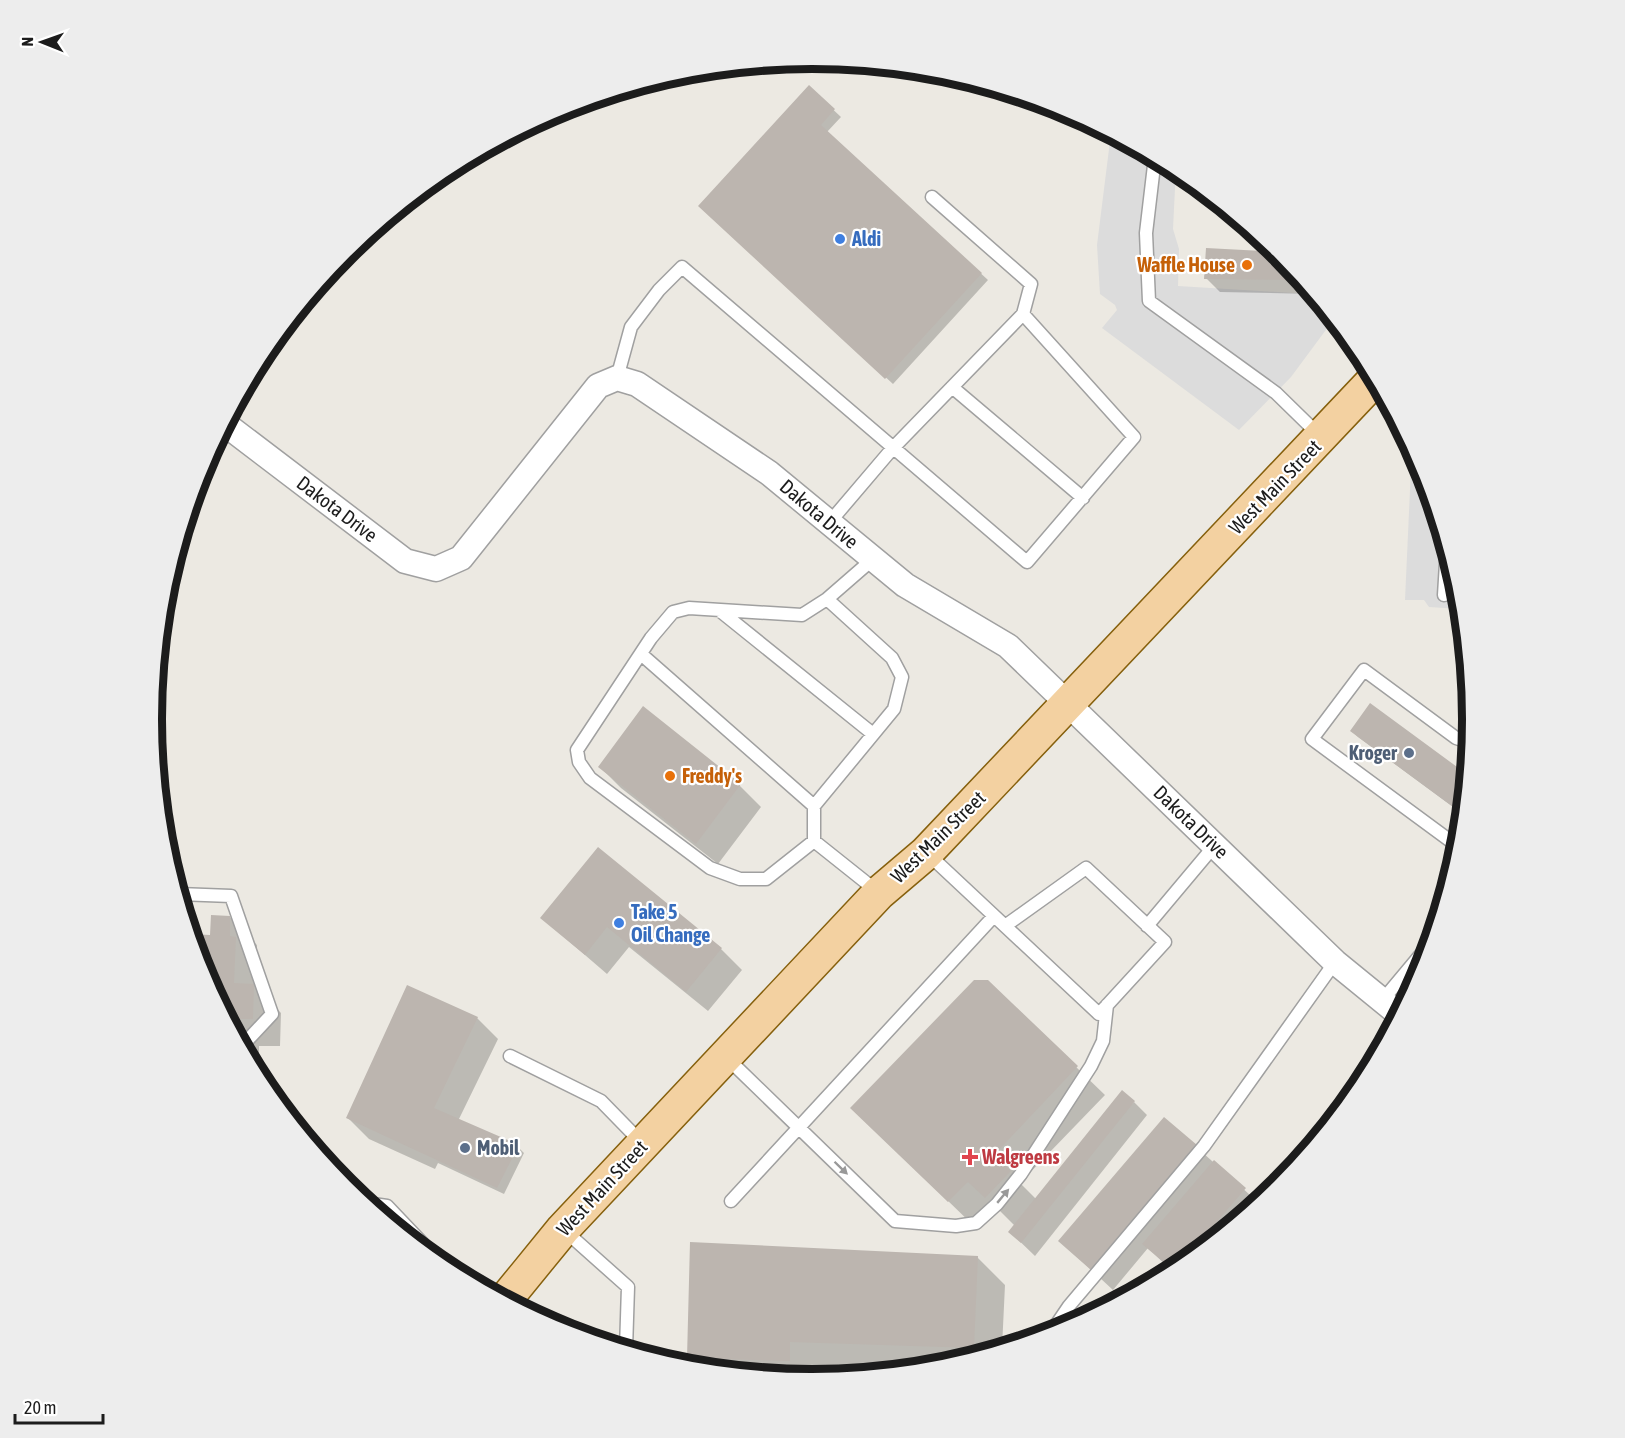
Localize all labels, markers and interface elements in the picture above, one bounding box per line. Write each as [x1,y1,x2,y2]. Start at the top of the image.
north arrow [12,12,72,72]
text: N [18,37,36,47]
place label: Aldi [851,227,881,250]
marker: Aldi [833,232,847,246]
place label: Waffle House [1136,253,1235,276]
marker: Waffle House [1240,258,1254,272]
street label: West Main Street [1224,435,1326,539]
street label: Dakota Drive [292,471,382,546]
street label: Dakota Drive [776,474,863,553]
place label: Kroger [1349,741,1398,764]
marker: Kroger [1402,746,1416,760]
place label: Freddy's [682,764,742,787]
marker: Freddy's [663,769,677,783]
street label: Dakota Drive [1149,780,1233,863]
street label: West Main Street [886,786,990,887]
place label: Take 5 Oil Change [631,900,710,946]
marker: Take 5 Oil Change [612,916,626,930]
street label: West Main Street [552,1135,652,1240]
place label: Mobil [477,1136,520,1159]
marker: Mobil [458,1141,472,1155]
place label: Walgreens [981,1145,1060,1168]
marker: Walgreens [963,1150,977,1164]
one-way arrow [833,1161,847,1175]
one-way arrow [996,1189,1009,1204]
scale bar [15,1387,104,1425]
text: 20 m [24,1397,56,1418]

